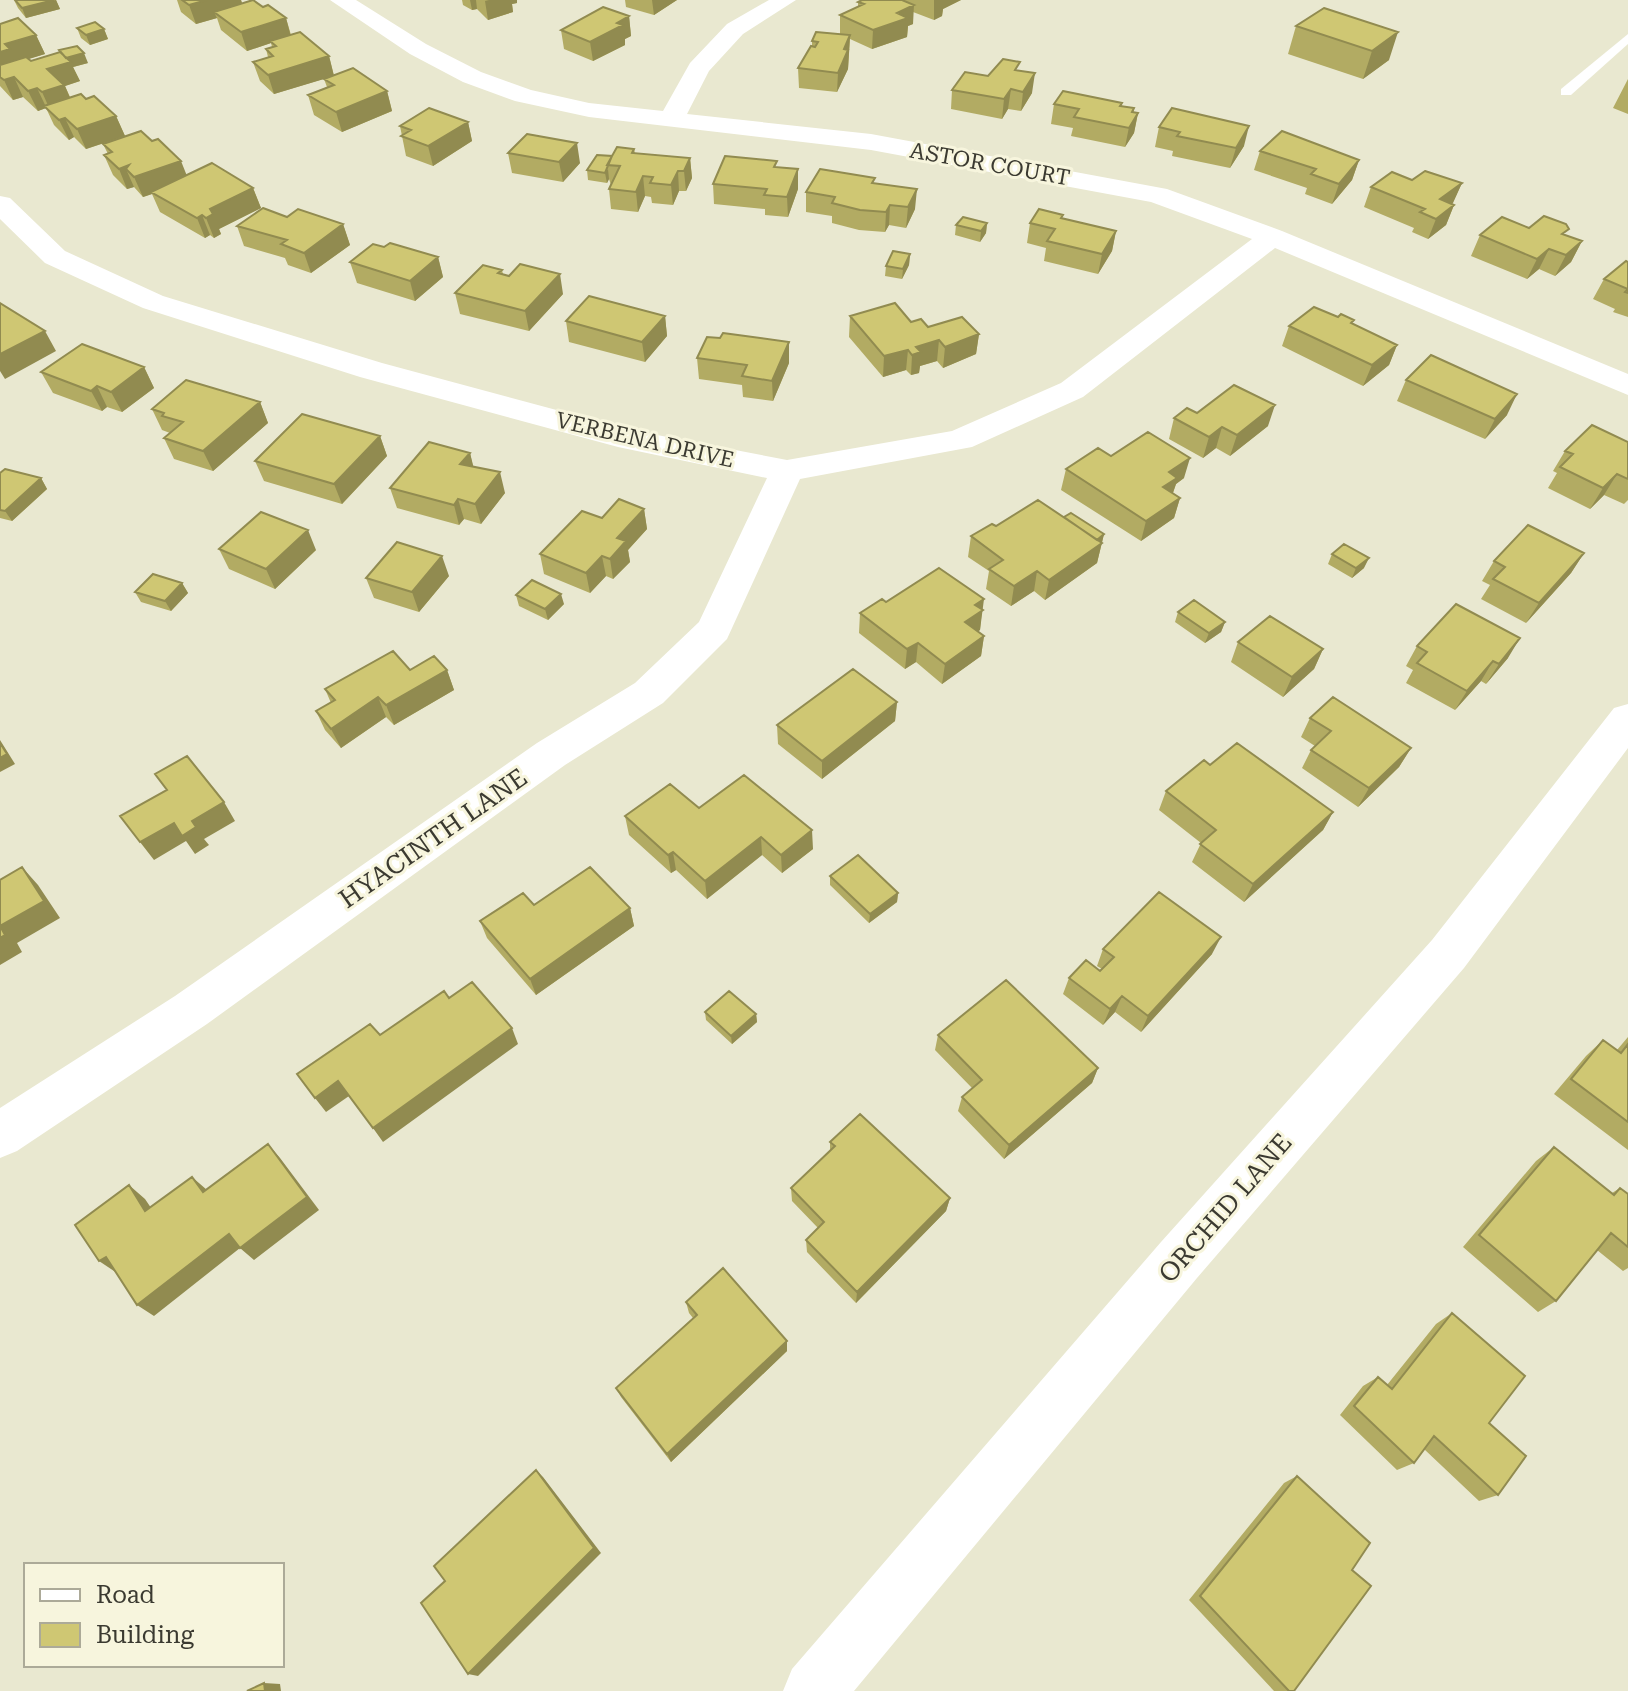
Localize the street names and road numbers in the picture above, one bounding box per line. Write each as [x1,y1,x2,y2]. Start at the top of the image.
street label: ASTOR COURT [908,138,1072,190]
street label: VERBENA DRIVE [554,407,736,473]
street label: HYACINTH LANE [333,762,533,914]
street label: ORCHID LANE [1152,1128,1298,1288]

